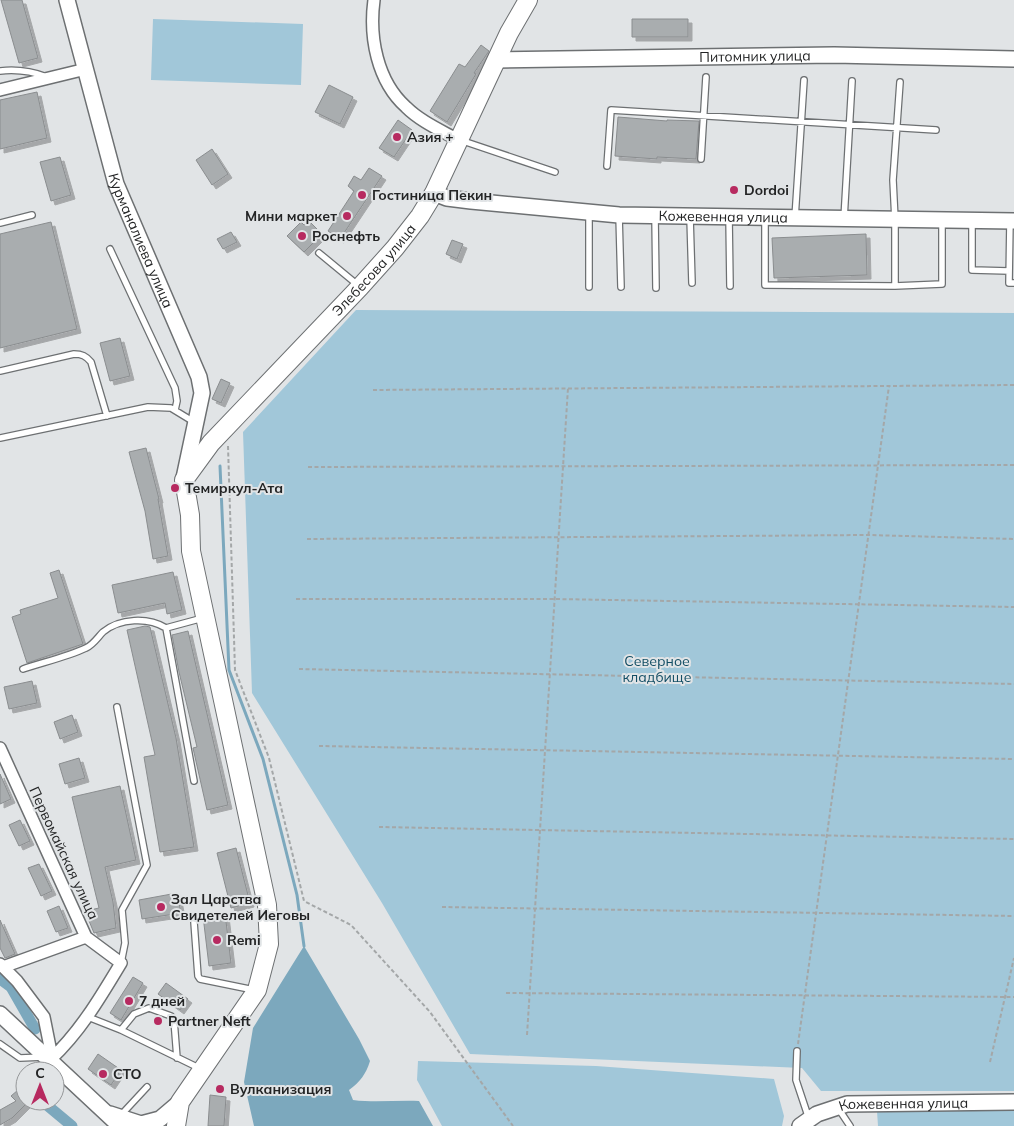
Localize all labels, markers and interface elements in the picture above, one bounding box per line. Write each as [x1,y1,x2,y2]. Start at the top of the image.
street label: Питомник улица [699,46,811,66]
place label: Азия + [407,128,454,146]
marker: Азия + [391,131,403,143]
street label: Курманалиева улица [104,171,177,311]
place label: Dordoi [744,181,789,199]
marker: Dordoi [728,184,740,196]
place label: Гостиница Пекин [372,186,492,204]
marker: Гостиница Пекин [356,189,368,201]
place label: Мини маркет [245,207,337,225]
street label: Кожевенная улица [658,207,788,227]
marker: Мини маркет [341,210,353,222]
street label: Элебесова улица [328,220,420,320]
place label: Роснефть [312,227,380,245]
marker: Роснефть [296,230,308,242]
place label: Темиркул-Ата [185,479,283,497]
marker: Темиркул-Ата [169,482,181,494]
park label: Северное кладбище [623,652,692,686]
street label: Первомайская улица [25,784,103,922]
place label: Зал Царства Свидетелей Иеговы [171,890,310,924]
marker: Зал Царства Свидетелей Иеговы [155,901,167,913]
place label: Remi [227,931,261,949]
marker: Remi [211,934,223,946]
place label: 7 дней [139,992,185,1010]
marker: 7 дней [123,995,135,1007]
place label: Partner Neft [168,1012,251,1030]
marker: Partner Neft [152,1015,164,1027]
north arrow [15,1061,65,1111]
text: С [35,1064,45,1082]
place label: СТО [113,1065,142,1083]
marker: СТО [97,1068,109,1080]
place label: Вулканизация [230,1080,331,1098]
marker: Вулканизация [214,1083,226,1095]
street label: Кожевенная улица [836,1094,968,1115]

